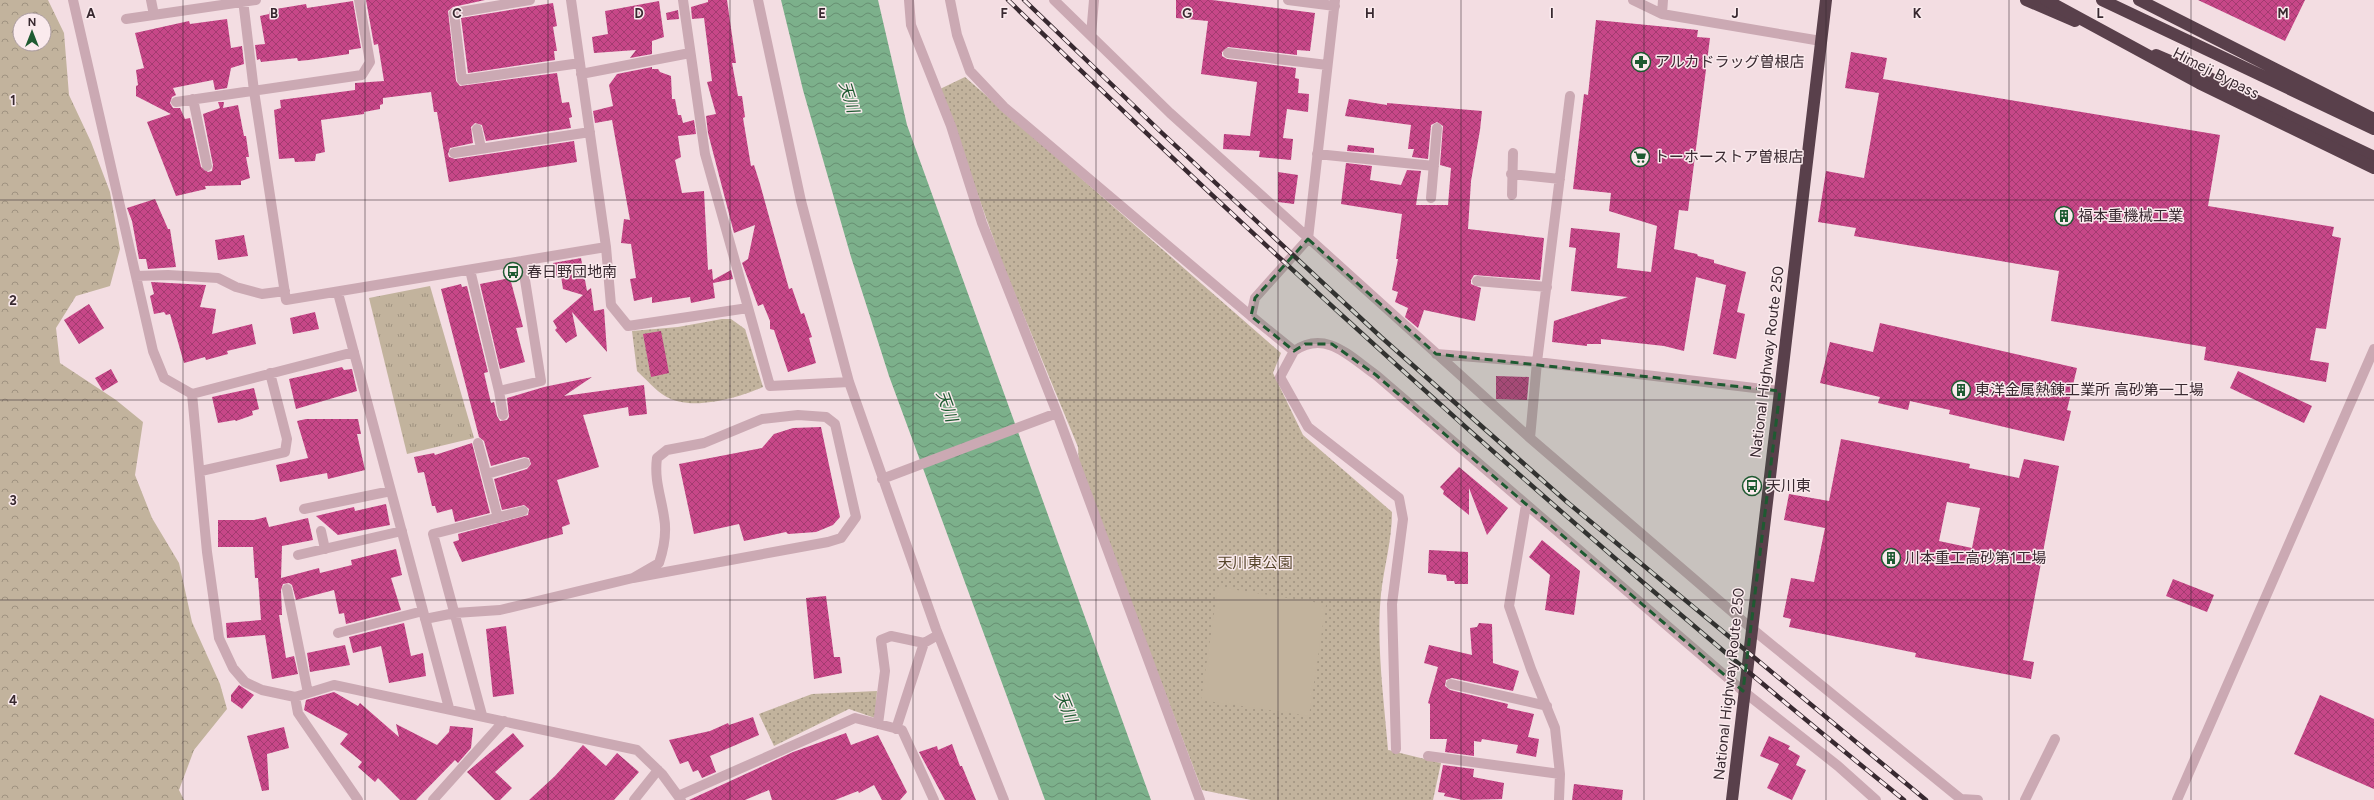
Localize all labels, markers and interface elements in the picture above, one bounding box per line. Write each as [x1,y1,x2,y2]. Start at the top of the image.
text: A [86,6,96,21]
text: B [270,6,278,21]
text: C [452,6,462,21]
text: D [634,6,644,21]
text: E [818,6,826,21]
text: F [1000,6,1008,21]
text: G [1182,6,1192,21]
text: H [1365,6,1375,21]
text: I [1550,6,1554,21]
text: J [1731,6,1739,21]
text: K [1913,6,1922,21]
text: L [2097,6,2104,21]
text: M [2277,6,2289,21]
north arrow [12,12,52,52]
text: N [28,16,36,29]
street label: Himeji Bypass [2170,44,2262,102]
pharmacy icon: アルカドラッグ曽根店 [1630,51,1652,73]
place label: アルカドラッグ曽根店 [1655,53,1804,71]
water label: 天川 [835,79,863,117]
text: 1 [10,93,16,108]
supermarket icon: トーホーストア曽根店 [1629,146,1651,168]
place label: トーホーストア曽根店 [1654,148,1803,166]
building icon: 福本重機械工業 [2053,205,2075,227]
place label: 福本重機械工業 [2078,207,2183,225]
bus stop icon: 春日野団地南 [502,261,524,283]
place label: 春日野団地南 [527,263,617,281]
street label: National Highway Route 250 [1746,265,1788,459]
text: 2 [9,293,17,308]
building icon: 東洋金属熱錬工業所 高砂第一工場 [1950,379,1972,401]
place label: 東洋金属熱錬工業所 高砂第一工場 [1975,381,2204,399]
water label: 天川 [933,388,962,426]
bus stop icon: 天川東 [1741,475,1763,497]
place label: 天川東 [1766,477,1811,495]
text: 3 [9,493,17,508]
building icon: 川本重工高砂第1工場 [1880,547,1902,569]
place label: 川本重工高砂第1工場 [1905,549,2046,567]
park label: 天川東公園 [1217,554,1293,572]
street label: National Highway Route 250 [1710,587,1748,781]
water label: 天川 [1051,689,1082,727]
text: 4 [9,693,17,708]

